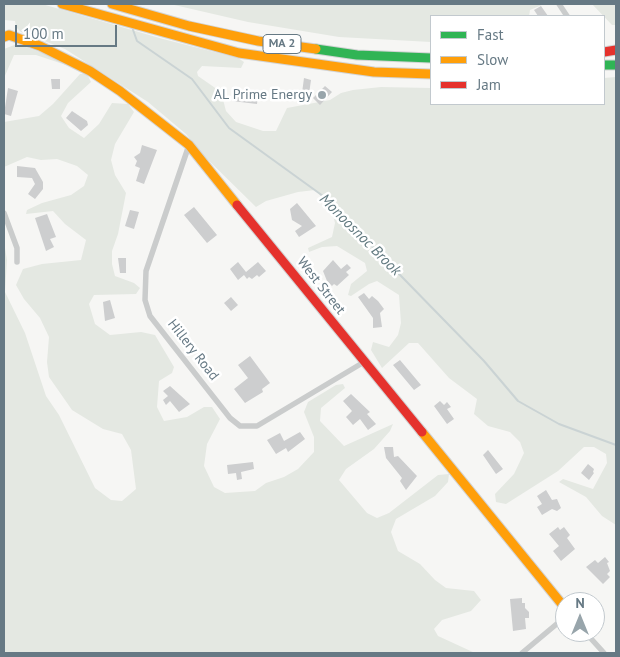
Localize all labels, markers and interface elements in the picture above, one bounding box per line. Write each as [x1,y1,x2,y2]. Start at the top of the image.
scale bar [18,15,120,47]
legend [430,15,605,105]
text: 100 m [23,24,64,43]
text: Fast [477,25,504,44]
road number: MA 2 [263,34,301,54]
text: Slow [477,50,508,69]
text: Jam [477,75,501,94]
place label: AL Prime Energy [214,87,312,103]
marker: AL Prime Energy [316,89,328,101]
water label: Monoosnoc Brook [315,190,405,280]
street label: West Street [293,254,349,318]
street label: Hillery Road [164,316,222,384]
north arrow [555,592,605,642]
text: N [575,594,585,612]

